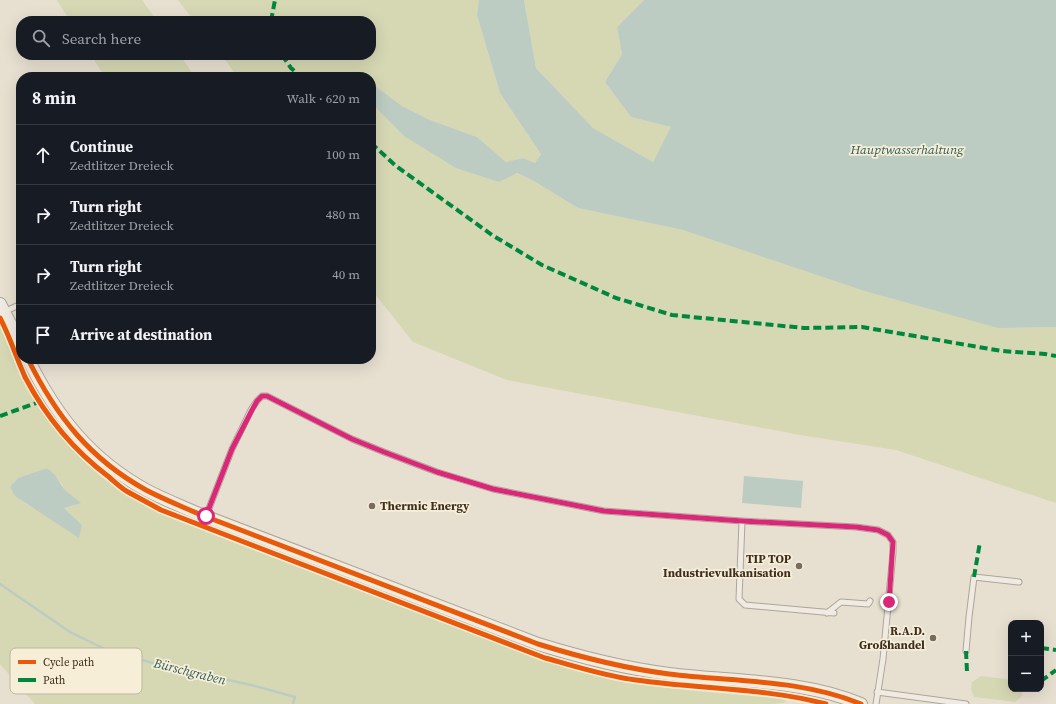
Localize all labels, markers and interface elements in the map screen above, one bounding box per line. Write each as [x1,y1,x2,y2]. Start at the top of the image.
search box [16,16,376,60]
icon: search [30,27,52,49]
text: Search here [62,28,141,49]
text: 8 min [32,86,76,110]
text: Walk · 620 m [287,90,360,107]
text: Continue [70,136,133,157]
water label: Hauptwasserhaltung [849,141,964,158]
icon: ahead [32,144,54,166]
text: 100 m [326,146,360,163]
text: Zedtlitzer Dreieck [70,157,174,174]
text: Turn right [70,196,142,217]
icon: right [32,204,54,226]
text: 480 m [326,206,360,223]
text: Zedtlitzer Dreieck [70,217,174,234]
text: Turn right [70,256,142,277]
icon: right [32,264,54,286]
text: 40 m [332,266,360,283]
text: Zedtlitzer Dreieck [70,277,174,294]
icon: arrive [32,324,54,346]
text: Arrive at destination [70,324,212,345]
place label: Thermic Energy [380,498,470,514]
marker: Thermic Energy [367,501,377,511]
route start [197,507,215,525]
place label: TIP TOP Industrievulkanisation [663,551,792,581]
marker: TIP TOP Industrievulkanisation [794,561,804,571]
route end [880,593,898,611]
map controls [1008,620,1044,692]
button: + [1008,620,1044,656]
place label: R.A.D. Großhandel [859,623,925,653]
marker: R.A.D. Großhandel [928,633,938,643]
legend [10,648,142,694]
water label: Bürschgraben [151,654,228,689]
text: Cycle path [43,655,95,670]
button: − [1008,656,1044,692]
text: Path [43,673,66,688]

